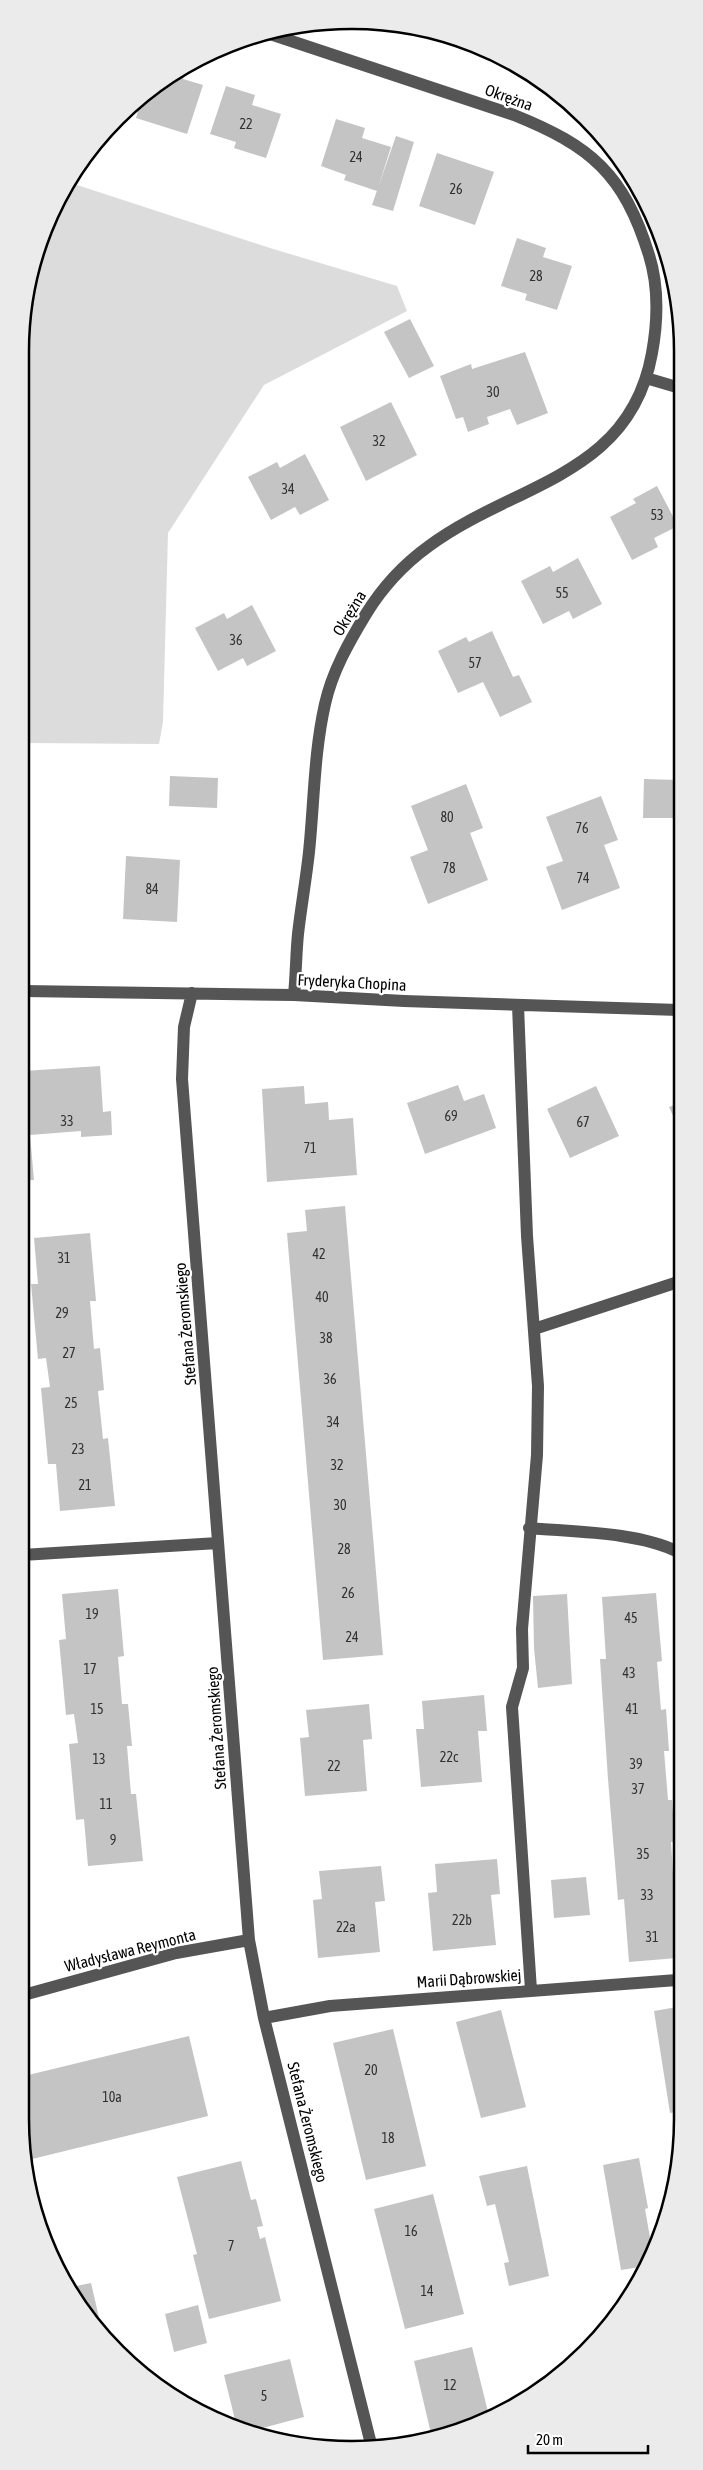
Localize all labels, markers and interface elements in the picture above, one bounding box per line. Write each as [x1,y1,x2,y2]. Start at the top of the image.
street label: Okrężna [482,80,535,115]
house number: 22 [239,116,253,132]
house number: 24 [349,149,363,165]
house number: 26 [449,181,463,197]
house number: 28 [529,268,543,284]
house number: 30 [486,384,500,400]
house number: 32 [372,433,386,449]
house number: 34 [281,481,295,497]
house number: 53 [650,507,664,523]
house number: 55 [555,585,569,601]
street label: Okrężna [329,587,370,639]
house number: 36 [229,632,243,648]
house number: 57 [468,655,482,671]
house number: 80 [440,809,454,825]
house number: 76 [575,820,589,836]
house number: 78 [442,860,456,876]
house number: 74 [576,870,590,886]
house number: 84 [145,881,159,897]
street label: Fryderyka Chopina [297,970,407,995]
house number: 69 [444,1108,458,1124]
house number: 33 [60,1113,74,1129]
house number: 67 [576,1114,590,1130]
house number: 71 [303,1140,317,1156]
house number: 42 [312,1246,326,1262]
house number: 31 [57,1250,71,1266]
street label: Stefana Żeromskiego [171,1262,200,1386]
house number: 40 [315,1289,329,1305]
house number: 29 [55,1305,69,1321]
house number: 38 [319,1330,333,1346]
house number: 27 [62,1345,76,1361]
house number: 36 [323,1371,337,1387]
house number: 25 [64,1395,78,1411]
house number: 34 [326,1414,340,1430]
house number: 23 [71,1441,85,1457]
house number: 32 [330,1457,344,1473]
house number: 21 [78,1477,92,1493]
house number: 30 [333,1497,347,1513]
house number: 28 [337,1541,351,1557]
house number: 26 [341,1585,355,1601]
house number: 19 [85,1606,99,1622]
house number: 45 [624,1610,638,1626]
house number: 24 [345,1629,359,1645]
house number: 17 [83,1661,97,1677]
house number: 43 [622,1665,636,1681]
street label: Stefana Żeromskiego [203,1666,230,1790]
house number: 15 [90,1701,104,1717]
house number: 41 [625,1701,639,1717]
house number: 22c [440,1749,459,1765]
house number: 13 [92,1751,106,1767]
house number: 39 [629,1756,643,1772]
house number: 22 [327,1758,341,1774]
house number: 37 [631,1781,645,1797]
house number: 11 [99,1796,113,1812]
house number: 9 [110,1832,116,1848]
house number: 35 [636,1846,650,1862]
house number: 33 [640,1887,654,1903]
house number: 22b [452,1912,472,1928]
house number: 22a [336,1919,356,1935]
street label: Władysława Reymonta [63,1925,198,1976]
house number: 31 [645,1929,659,1945]
street label: Marii Dąbrowskiej [416,1965,522,1992]
street label: Stefana Żeromskiego [283,2060,332,2184]
house number: 20 [364,2062,378,2078]
house number: 10a [102,2089,122,2105]
house number: 18 [381,2130,395,2146]
house number: 16 [404,2223,418,2239]
house number: 7 [228,2238,234,2254]
house number: 14 [420,2283,434,2299]
house number: 12 [443,2377,457,2393]
house number: 5 [261,2388,267,2404]
scale bar [528,2422,648,2454]
text: 20 m [536,2431,563,2448]

